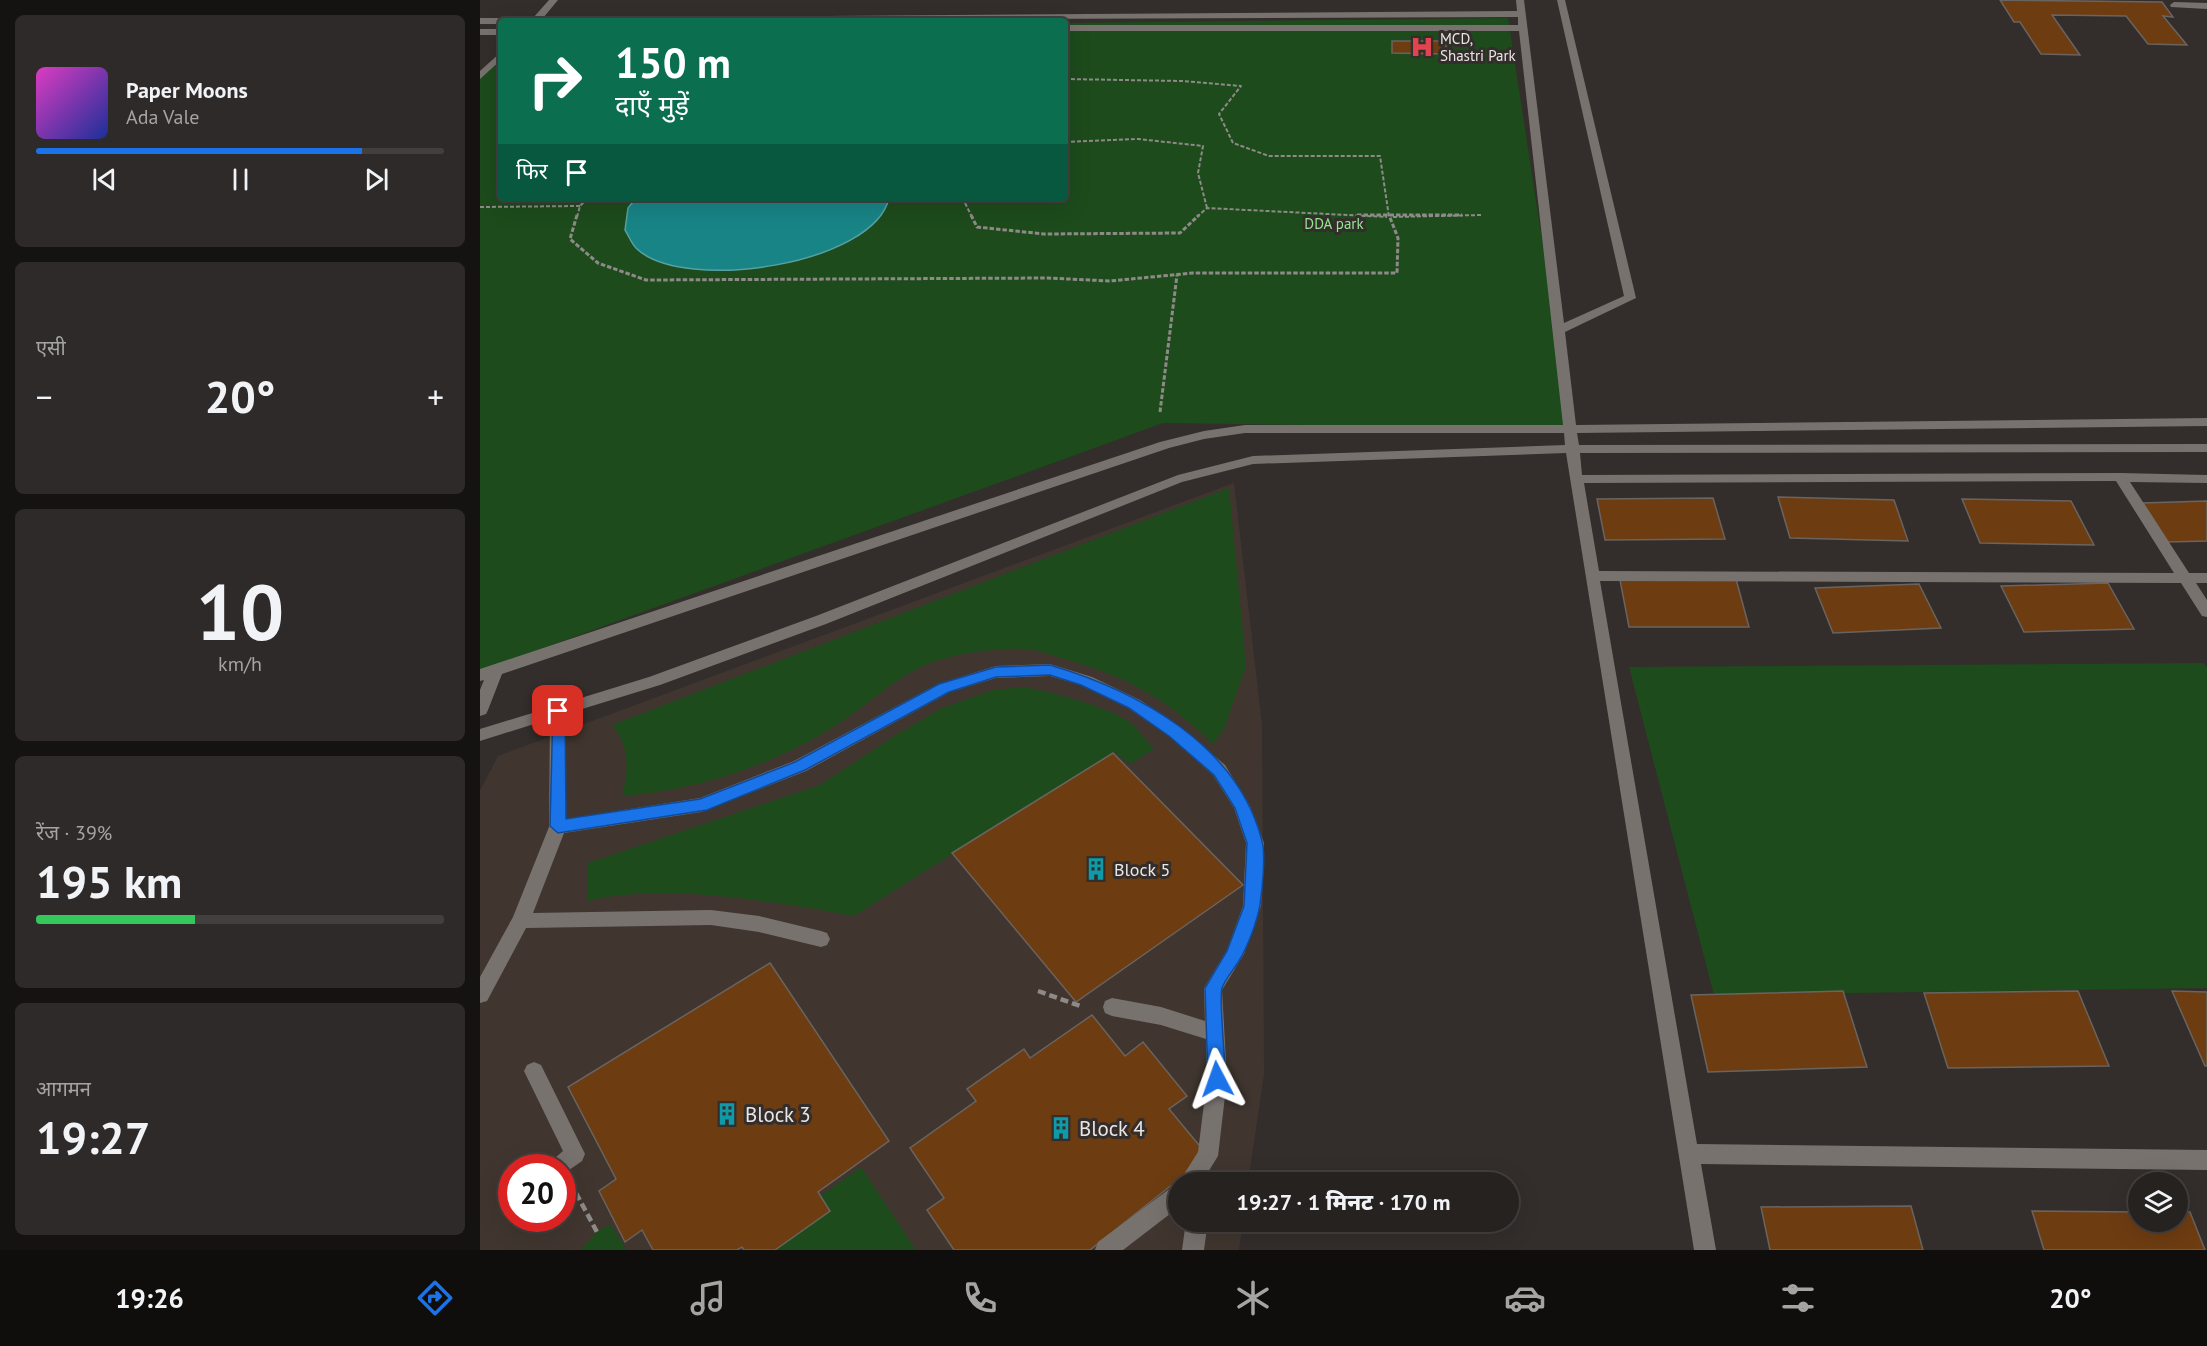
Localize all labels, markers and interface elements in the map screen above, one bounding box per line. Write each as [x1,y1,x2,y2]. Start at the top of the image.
place label: MCD, Shastri Park [1440,29,1517,65]
hospital icon: MCD, Shastri Park [1409,34,1435,60]
text: 150 m [615,35,731,90]
icon: right [516,42,594,120]
text: Paper Moons [126,76,248,104]
text: दाएँ मुड़ें [615,88,689,122]
text: Ada Vale [126,104,199,130]
icon: arrive [560,156,593,189]
text: फिर [516,157,548,185]
icon: previous [88,163,121,196]
icon: pause [224,163,257,196]
icon: next [360,163,393,196]
park label: DDA park [1304,214,1364,233]
text: एसी [36,335,66,361]
text: 20° [205,367,275,425]
text: − [36,375,53,418]
text: + [427,375,444,418]
text: 10 [196,561,284,662]
text: km/h [218,651,262,677]
pin [532,685,583,736]
icon: arrive [541,694,574,727]
text: रेंज · 39% [36,820,112,846]
text: 195 km [36,852,182,910]
building icon: Block 5 [1083,856,1109,882]
place label: Block 5 [1114,858,1170,881]
position arrow [1185,1047,1249,1111]
text: आगमन [36,1076,91,1102]
building icon: Block 3 [714,1101,740,1127]
place label: Block 3 [745,1101,811,1128]
text: 19:27 [36,1108,150,1166]
building icon: Block 4 [1048,1115,1074,1141]
place label: Block 4 [1079,1115,1145,1142]
speed limit sign: 20 [498,1154,576,1232]
map controls [2128,1172,2188,1232]
button: layers [2128,1172,2188,1232]
text: 19:27 · 1 मिनट · 170 m [1236,1188,1451,1216]
icon: directions [414,1277,456,1319]
icon: music [687,1277,729,1319]
icon: phone [959,1277,1001,1319]
icon: climate [1232,1277,1274,1319]
icon: car [1504,1277,1546,1319]
icon: filters [1777,1277,1819,1319]
text: 19:26 [115,1281,184,1315]
text: 20° [2049,1281,2092,1315]

